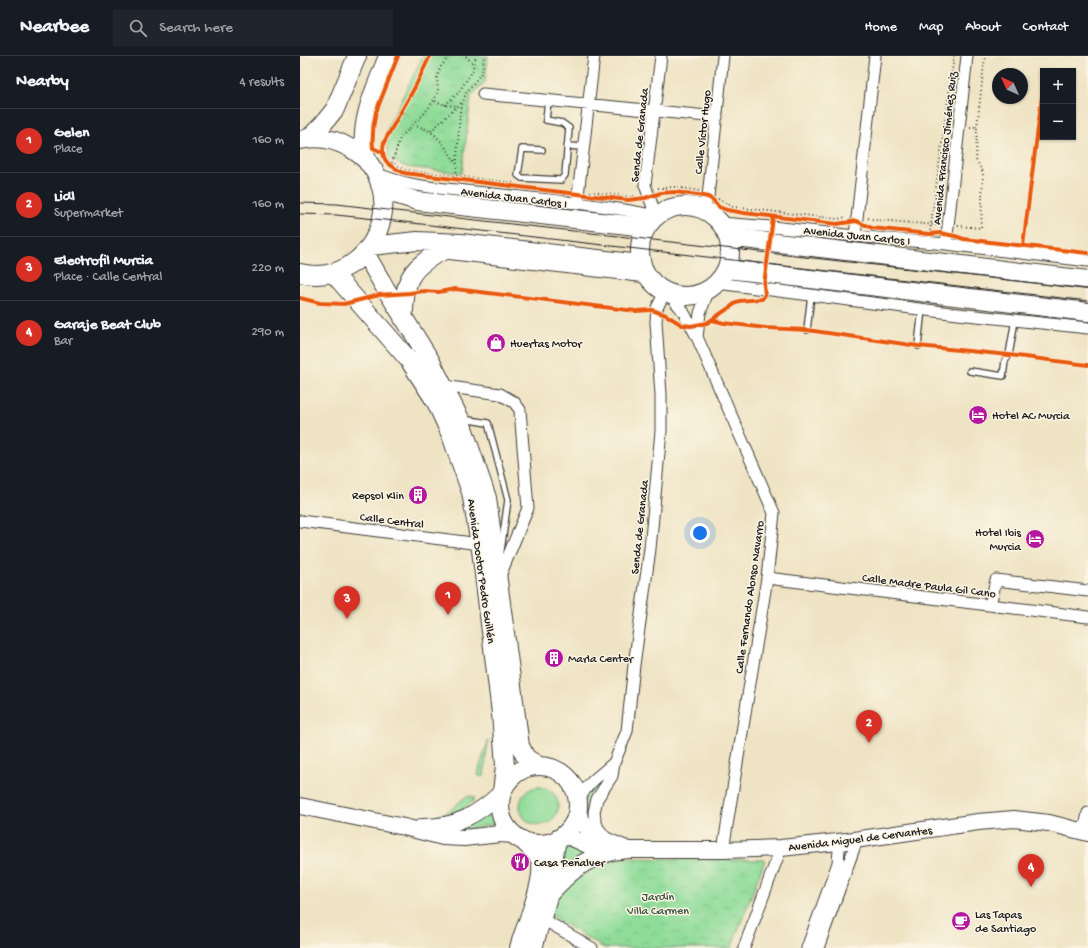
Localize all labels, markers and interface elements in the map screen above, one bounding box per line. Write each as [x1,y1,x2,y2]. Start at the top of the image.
search box [113,10,393,46]
text: Nearbee [20,16,89,39]
icon: search [127,17,149,39]
text: Search here [159,19,233,37]
text: Home [865,19,897,36]
text: Map [919,19,943,36]
text: About [965,19,1001,36]
text: Contact [1023,19,1068,36]
north arrow [992,68,1028,104]
map controls [1040,68,1076,140]
button: + [1040,68,1076,104]
street label: Avenida Francisco Jiménez Ruiz [931,70,961,225]
text: Nearby [16,72,69,92]
text: 4 results [240,75,284,90]
street label: Senda de Granada [629,87,653,183]
street label: Calle Víctor Hugo [693,89,715,175]
button: − [1040,104,1076,140]
text: Gelen [54,124,89,142]
text: 1 [26,133,32,148]
text: 160 m [252,133,284,148]
text: Place [54,142,82,157]
street label: Avenida Juan Carlos I [460,186,568,212]
text: Lidl [54,188,75,206]
text: 2 [26,197,32,212]
text: 160 m [252,197,284,212]
text: Supermarket [54,206,123,221]
street label: Avenida Juan Carlos I [803,224,911,250]
text: Electrofil Murcia [54,252,153,270]
text: 3 [26,261,32,276]
text: 220 m [252,261,284,276]
text: Place · Calle Central [54,270,162,285]
text: Garaje Beat Club [54,316,161,334]
text: 4 [26,325,32,340]
text: 290 m [251,325,284,340]
shop icon: Huertas Motor [485,332,507,354]
text: Bar [54,334,72,349]
place label: Huertas Motor [510,338,583,352]
hotel icon: Hotel AC Murcia [967,404,989,426]
place label: Hotel AC Murcia [992,410,1070,424]
street label: Senda de Granada [629,479,653,575]
building icon: Repsol Klin [407,484,429,506]
place label: Repsol Klin [352,490,404,504]
street label: Avenida Doctor Pedro Guillén [463,498,497,645]
street label: Calle Central [359,511,425,533]
street label: Calle Fernando Alonso Navarro [733,520,769,675]
your location [690,523,710,543]
place label: Hotel Ibis Murcia [975,527,1022,555]
hotel icon: Hotel Ibis Murcia [1024,528,1046,550]
street label: Calle Madre Paula Gil Cano [861,572,996,602]
pin: 1 [435,582,461,615]
pin: 3 [334,586,360,619]
building icon: Marla Center [543,647,565,669]
place label: Marla Center [568,653,635,667]
pin: 2 [856,710,882,743]
street label: Avenida Miguel de Cervantes [788,824,933,856]
restaurant icon: Casa Peñalver [509,851,531,873]
pin: 4 [1018,854,1044,887]
place label: Casa Peñalver [534,857,606,871]
park label: Jardín Villa Carmen [626,891,689,919]
place label: Las Tapas de Santiago [975,909,1036,937]
cafe icon: Las Tapas de Santiago [950,910,972,932]

